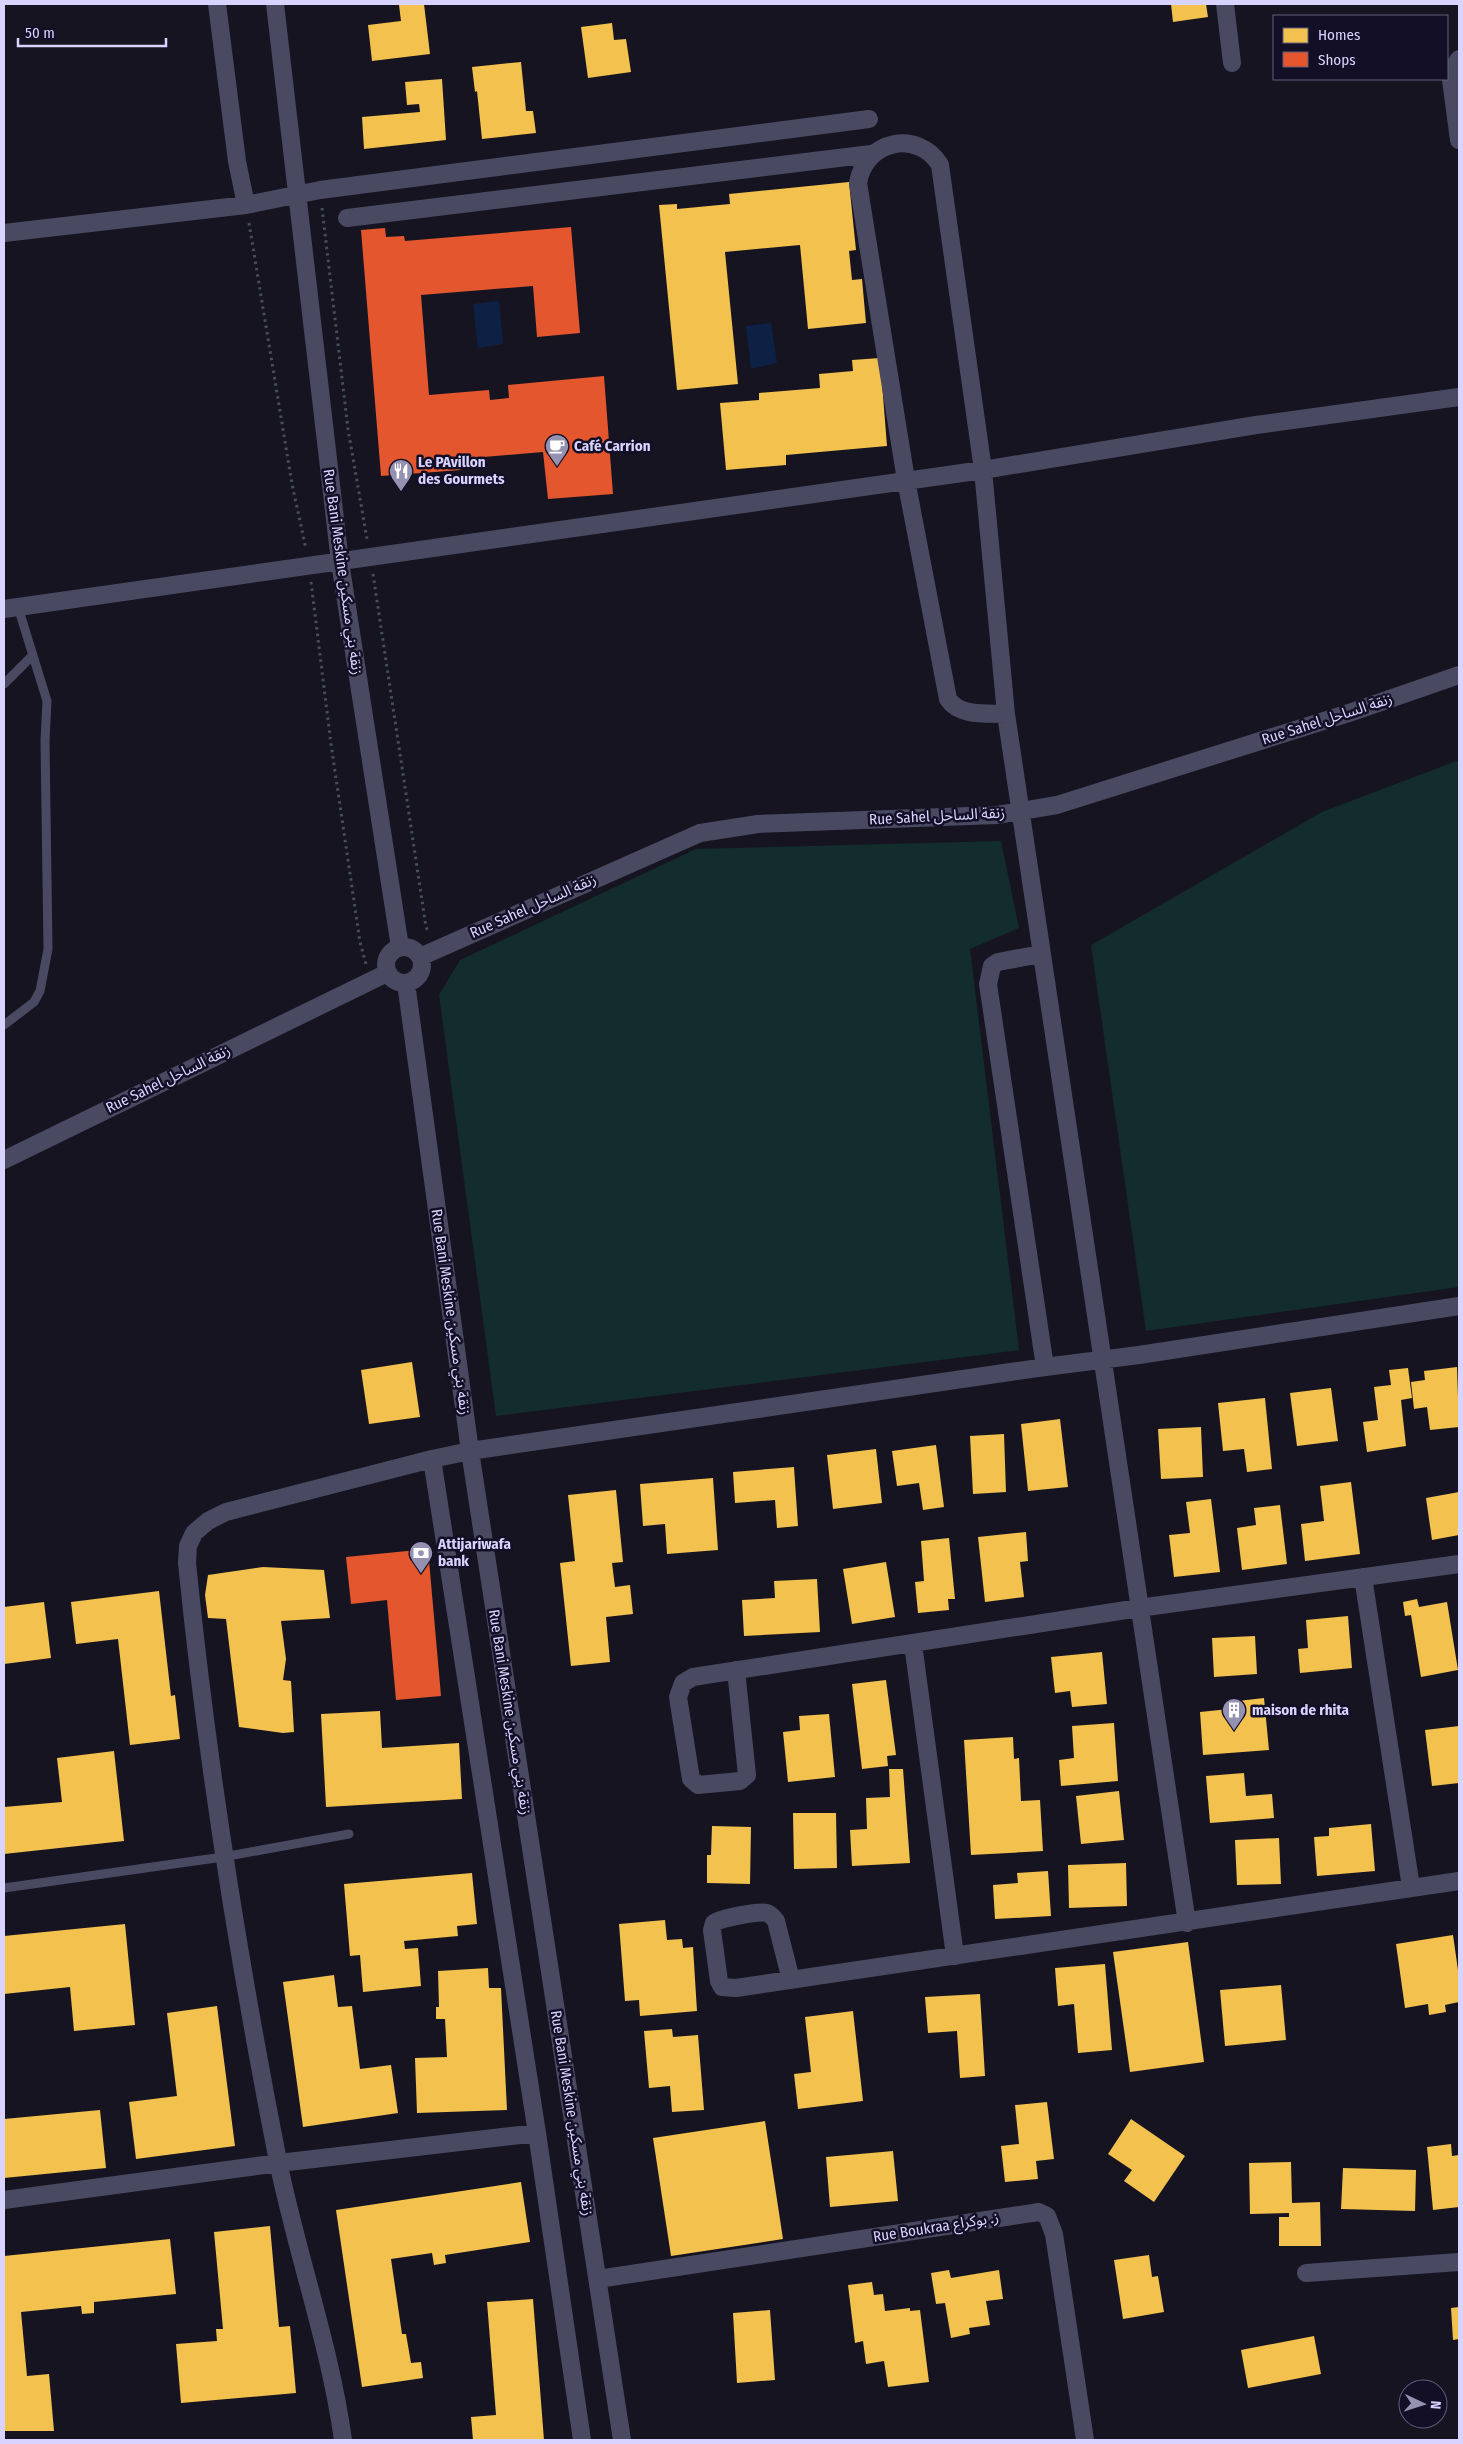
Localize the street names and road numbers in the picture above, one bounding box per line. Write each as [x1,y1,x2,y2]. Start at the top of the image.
street label: Rue Bani Meskine زنقة بني مسكين [317,468,366,676]
street label: Rue Sahel زنقة الساحل [1259,689,1395,749]
street label: Rue Sahel زنقة الساحل [868,803,1006,829]
street label: Rue Sahel زنقة الساحل [467,870,599,942]
street label: Rue Sahel زنقة الساحل [103,1041,233,1117]
street label: Rue Bani Meskine زنقة بني مسكين [425,1208,474,1416]
street label: Rue Bani Meskine زنقة بني مسكين [482,1608,535,1816]
street label: Rue Bani Meskine زنقة بني مسكين [544,2009,597,2217]
street label: Rue Boukraa ز. بوكراع [872,2208,1001,2249]

